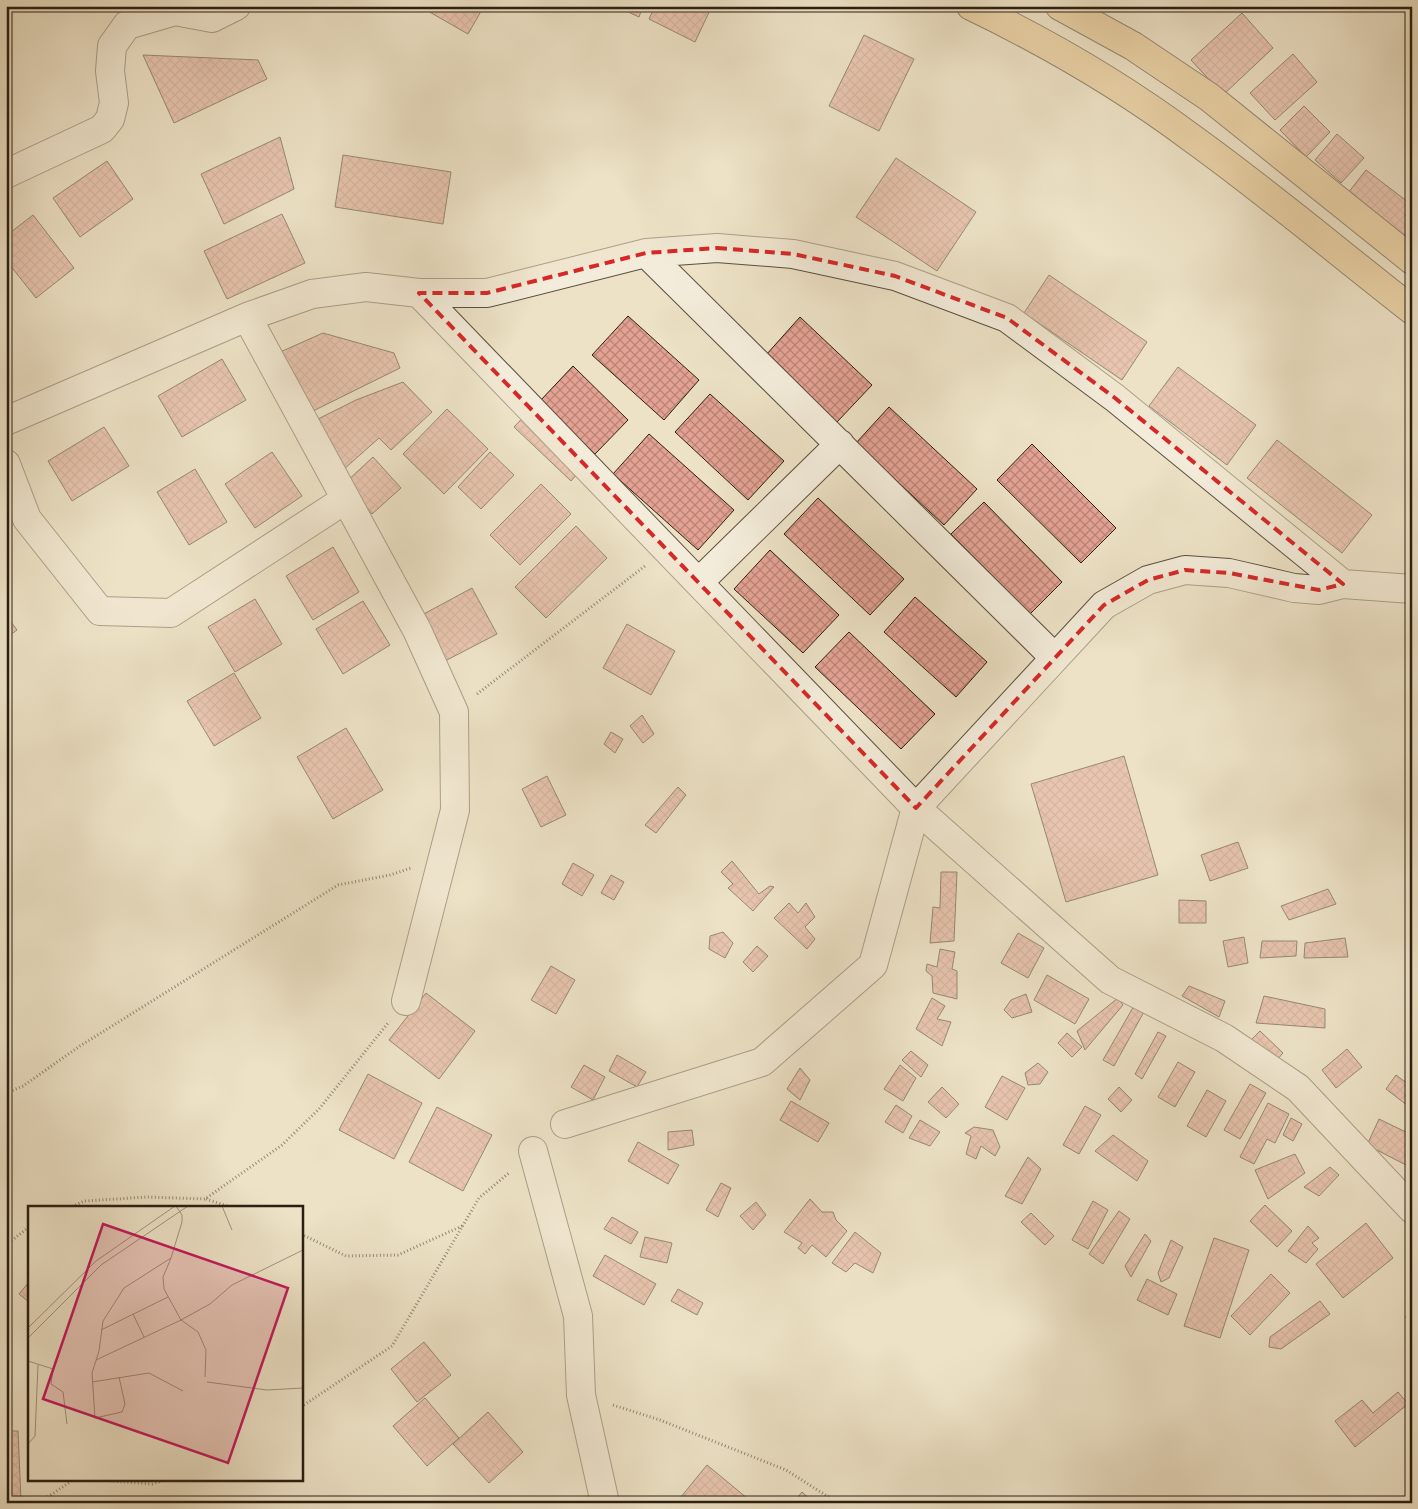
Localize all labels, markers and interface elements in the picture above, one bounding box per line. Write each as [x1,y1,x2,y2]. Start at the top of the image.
inset map [28,1206,302,1482]

